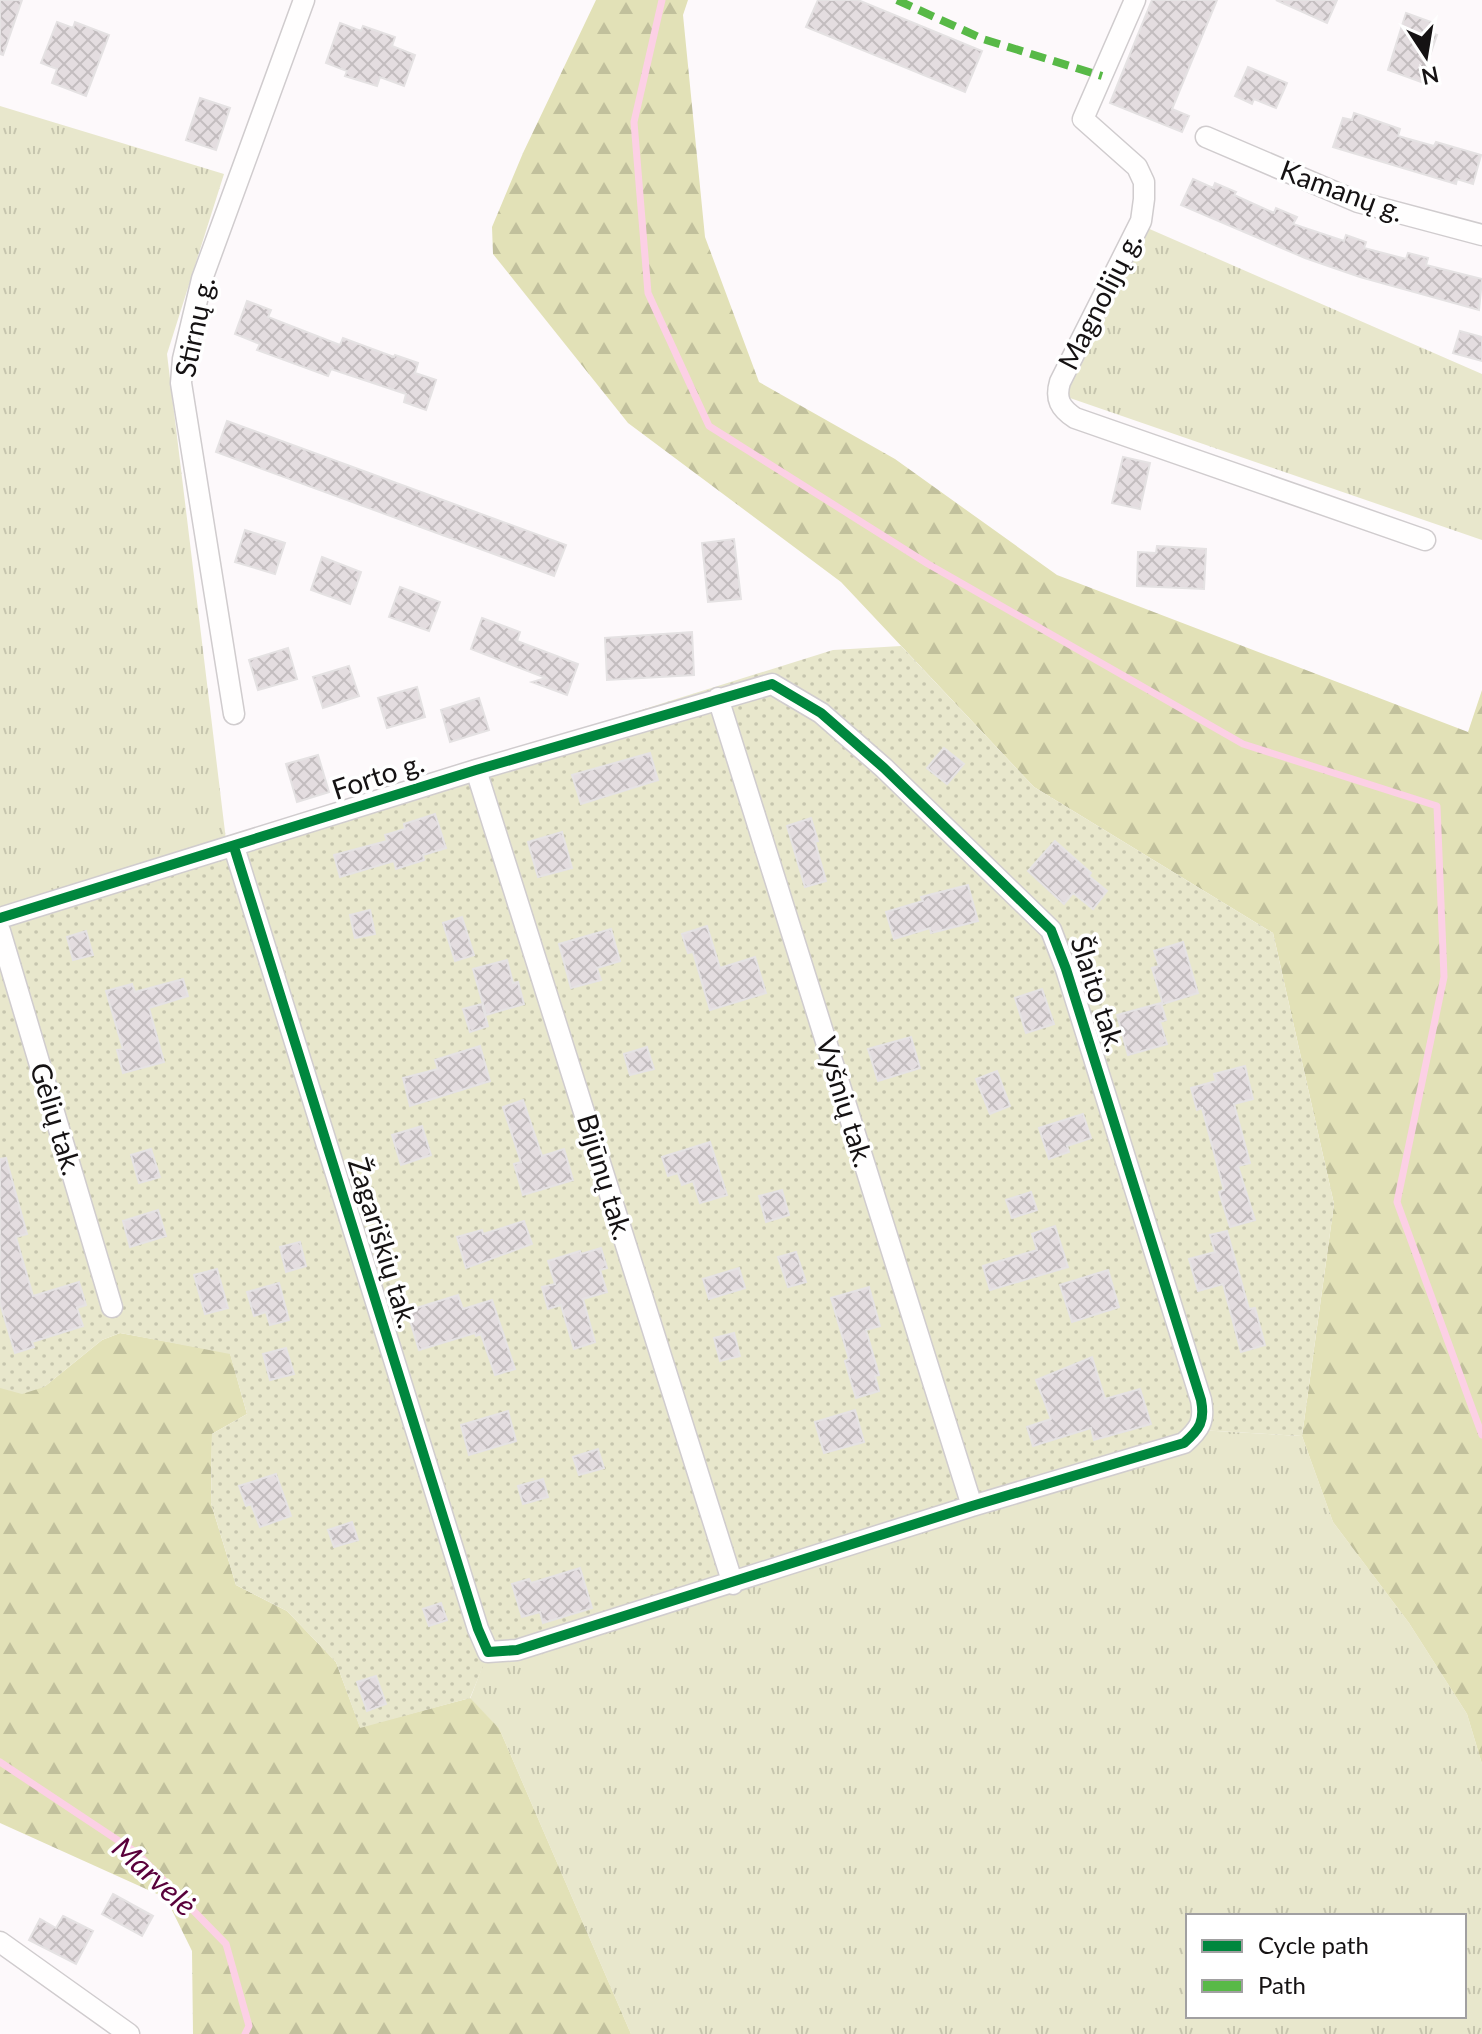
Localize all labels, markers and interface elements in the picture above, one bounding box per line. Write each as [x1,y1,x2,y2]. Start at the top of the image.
north arrow [1386,16,1466,96]
text: N [1419,61,1441,91]
street label: Kamanų g. [1276,152,1409,228]
street label: Magnolijų g. [1050,226,1148,375]
street label: Stirnų g. [167,274,221,380]
street label: Forto g. [327,744,428,806]
street label: Šlaito tak. [1064,931,1134,1056]
street label: Vyšnių tak. [810,1032,882,1171]
street label: Gėlių tak. [24,1058,90,1179]
street label: Bijūnų tak. [571,1110,641,1244]
street label: Žagariškių tak. [342,1153,426,1332]
water label: Marvelė [106,1829,205,1923]
legend [1186,1914,1466,2018]
text: Cycle path [1258,1930,1369,1959]
text: Path [1258,1970,1306,1999]

